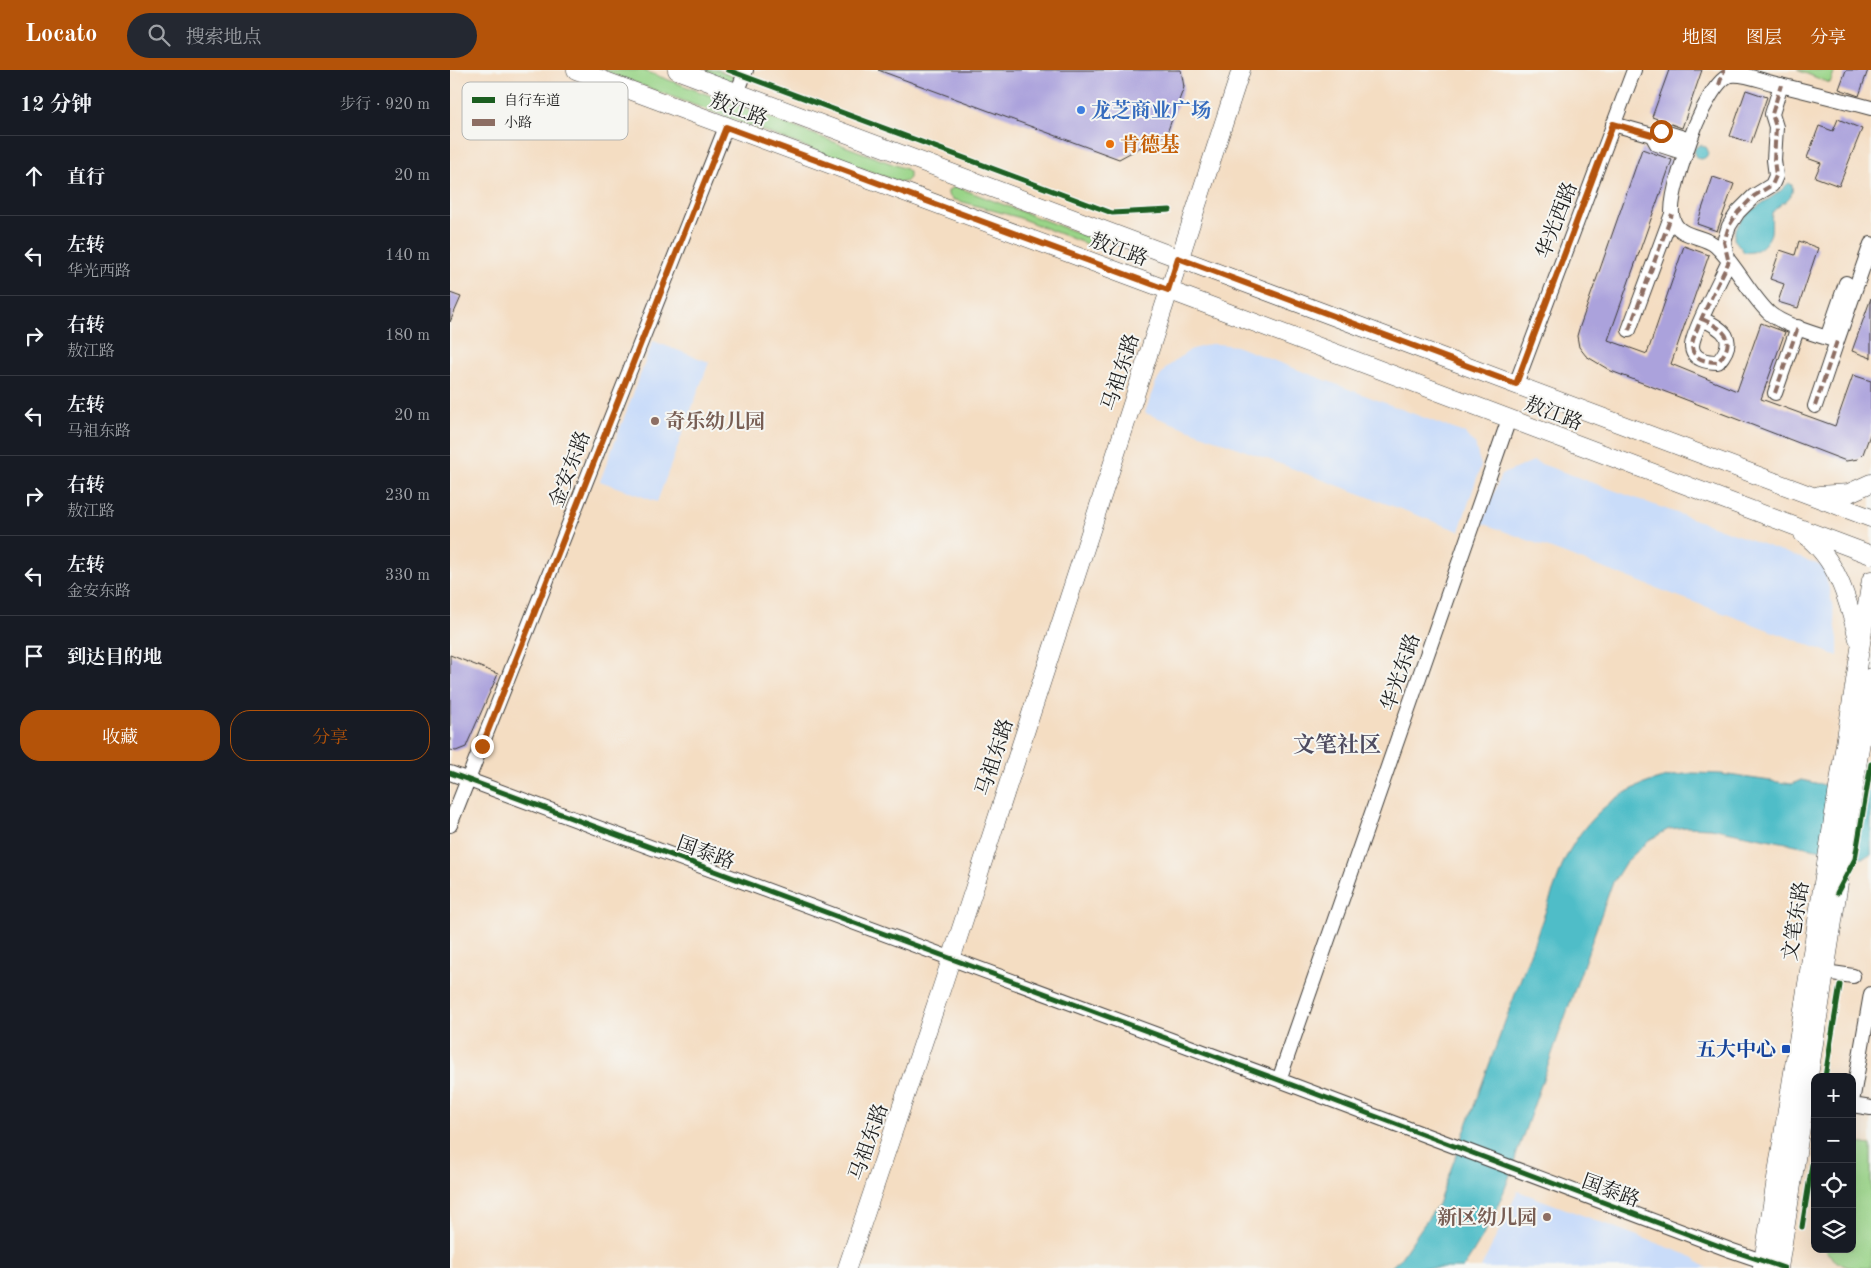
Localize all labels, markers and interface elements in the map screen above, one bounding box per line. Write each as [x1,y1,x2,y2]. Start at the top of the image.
search box [127,13,477,58]
icon: search [145,21,173,49]
text: Locato [25,23,97,47]
text: 搜索地点 [185,29,261,48]
text: 地图 [1682,29,1718,47]
text: 图层 [1746,29,1782,47]
text: 分享 [1810,29,1846,47]
legend [462,82,628,140]
street label: 敖江路 [707,89,771,131]
text: 自行车道 [504,93,560,108]
text: 12 分钟 [20,95,92,116]
text: 步行 · 920 m [340,97,430,113]
place label: 龙芝商业广场 [1091,99,1211,122]
marker: 龙芝商业广场 [1075,104,1087,116]
text: 小路 [504,115,532,130]
route start [1650,120,1673,143]
place label: 肯德基 [1120,133,1180,156]
marker: 肯德基 [1104,138,1116,150]
icon: ahead [20,162,48,190]
text: 20 m [394,168,430,184]
text: 直行 [67,169,105,188]
street label: 华光西路 [1531,179,1582,262]
street label: 敖江路 [1087,229,1151,271]
text: 左转 [67,237,105,256]
icon: left [20,242,48,270]
text: 140 m [385,248,430,264]
text: 华光西路 [67,264,131,280]
text: 右转 [67,317,105,336]
icon: right [20,322,48,350]
text: 180 m [385,328,430,344]
street label: 马祖东路 [1098,331,1144,414]
text: 敖江路 [67,344,115,360]
street label: 敖江路 [1522,393,1586,435]
text: 左转 [67,397,105,416]
icon: left [20,402,48,430]
text: 20 m [394,408,430,424]
place label: 奇乐幼儿园 [665,410,765,433]
marker: 奇乐幼儿园 [649,415,661,427]
text: 马祖东路 [67,424,131,440]
street label: 金安东路 [545,428,595,511]
text: 右转 [67,477,105,496]
icon: right [20,482,48,510]
text: 230 m [385,488,430,504]
text: 敖江路 [67,504,115,520]
text: 左转 [67,557,105,576]
icon: left [20,562,48,590]
text: 330 m [385,568,430,584]
text: 金安东路 [67,584,131,600]
street label: 华光东路 [1377,631,1424,714]
icon: arrive [20,642,48,670]
text: 到达目的地 [67,649,162,668]
button: 收藏 [20,710,220,761]
button: 分享 [230,710,430,761]
street label: 马祖东路 [972,716,1018,799]
district label: 文笔社区 [1293,733,1381,757]
route end [471,735,494,758]
street label: 国泰路 [674,831,738,874]
street label: 文笔东路 [1779,880,1813,962]
place label: 五大中心 [1696,1039,1776,1061]
marker: 五大中心 [1780,1043,1792,1055]
map controls [1811,1073,1856,1253]
button: + [1811,1073,1856,1118]
street label: 马祖东路 [846,1101,892,1184]
button: − [1811,1118,1856,1163]
button: locate [1811,1163,1856,1208]
street label: 国泰路 [1579,1169,1643,1212]
place label: 新区幼儿园 [1437,1207,1537,1229]
button: layers [1811,1208,1856,1253]
marker: 新区幼儿园 [1541,1211,1553,1223]

